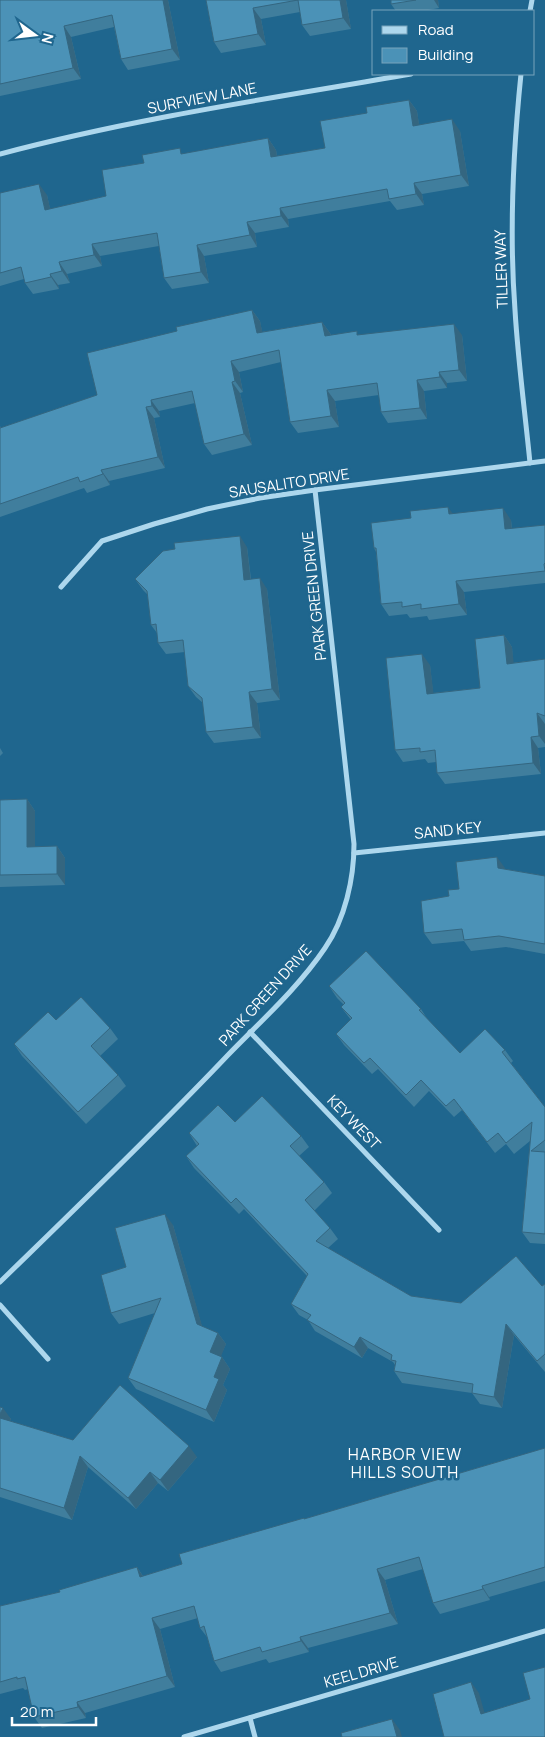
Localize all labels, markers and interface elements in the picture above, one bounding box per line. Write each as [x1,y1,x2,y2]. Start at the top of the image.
north arrow [10,10,60,60]
legend [372,10,535,75]
text: Road [418,19,454,40]
text: N [38,31,59,46]
text: Building [418,44,473,65]
street label: SURFVIEW LANE [146,77,258,119]
street label: TILLER WAY [489,229,513,309]
street label: SAUSALITO DRIVE [227,463,351,503]
street label: PARK GREEN DRIVE [297,530,331,662]
street label: SAND KEY [413,816,484,844]
street label: PARK GREEN DRIVE [214,940,316,1050]
street label: KEY WEST [323,1090,385,1154]
district label: HARBOR VIEW HILLS SOUTH [348,1443,462,1483]
street label: KEEL DRIVE [321,1651,401,1693]
scale bar [12,1694,96,1726]
text: 20 m [20,1701,53,1722]

